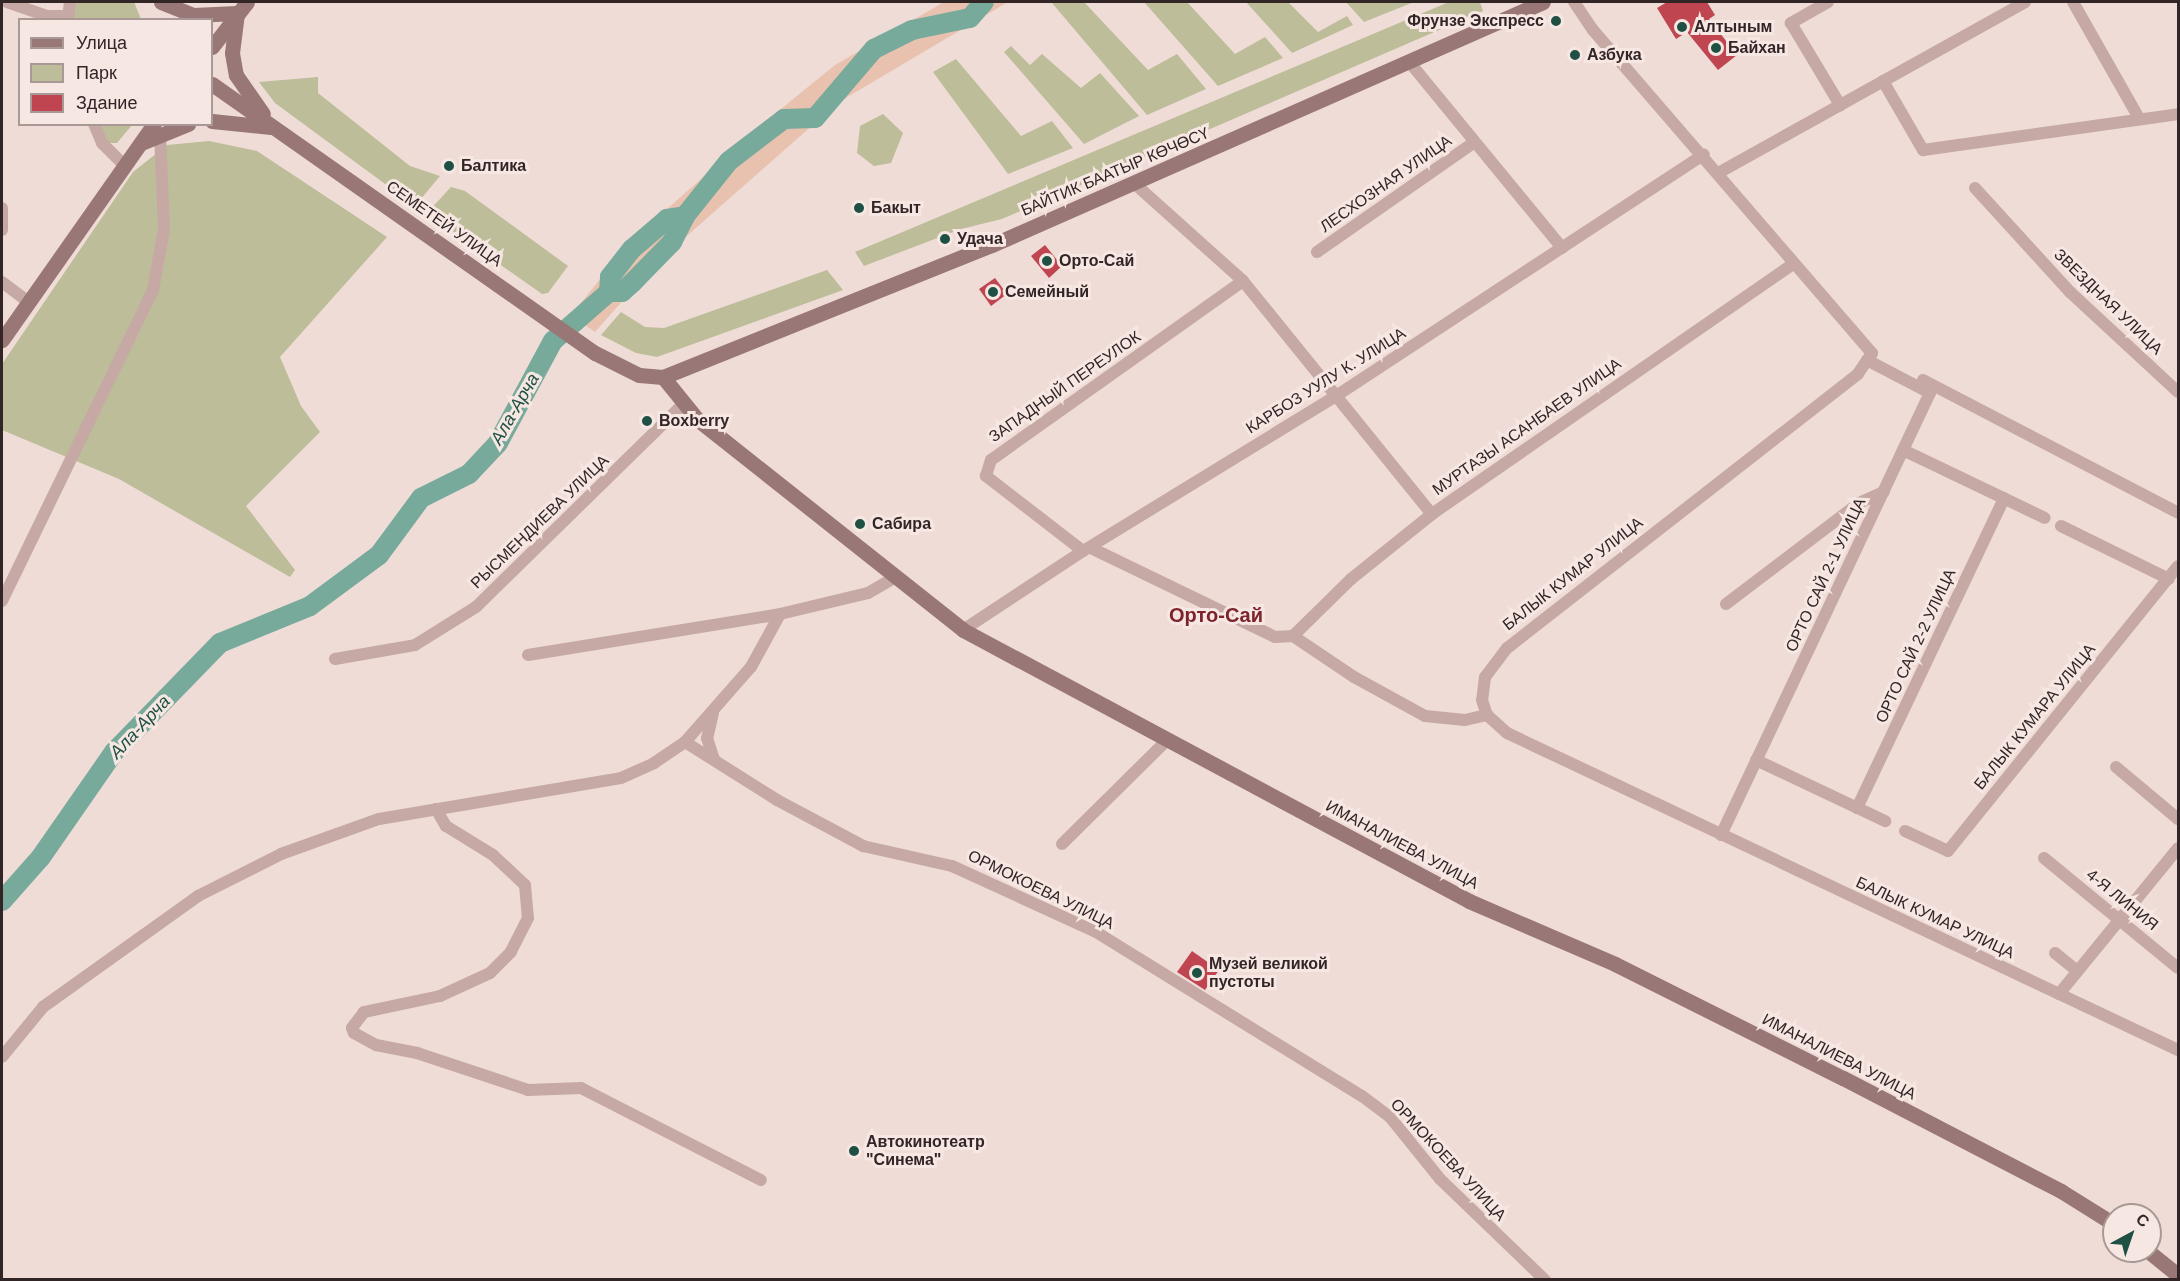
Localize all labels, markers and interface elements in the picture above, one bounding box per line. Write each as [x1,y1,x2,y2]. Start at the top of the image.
place label: Фрунзе Экспресс [1407,11,1544,31]
marker: Фрунзе Экспресс [1549,14,1563,28]
place label: Алтыным [1694,17,1772,37]
legend [18,18,213,126]
marker: Алтыным [1675,20,1689,34]
text: Улица [76,33,127,53]
place label: Байхан [1728,38,1786,58]
marker: Байхан [1709,41,1723,55]
place label: Азбука [1587,45,1642,65]
marker: Азбука [1568,48,1582,62]
text: Парк [76,63,117,83]
text: Здание [76,93,137,113]
street label: БАЙТИК БААТЫР КӨЧӨСҮ [1018,124,1212,220]
street label: ЛЕСХОЗНАЯ УЛИЦА [1316,131,1456,237]
place label: Балтика [461,156,526,176]
marker: Балтика [442,159,456,173]
street label: СЕМЕТЕЙ УЛИЦА [382,177,506,271]
place label: Бакыт [871,198,921,218]
marker: Бакыт [852,201,866,215]
place label: Удача [957,229,1003,249]
marker: Удача [938,232,952,246]
street label: ЗВЕЗДНАЯ УЛИЦА [2050,245,2166,359]
place label: Орто-Сай [1059,251,1134,271]
marker: Орто-Сай [1040,254,1054,268]
place label: Семейный [1005,282,1089,302]
marker: Семейный [986,285,1000,299]
street label: КАРБОЗ УУЛУ К. УЛИЦА [1243,324,1409,438]
street label: ЗАПАДНЫЙ ПЕРЕУЛОК [985,327,1145,447]
street label: МУРТАЗЫ АСАНБАЕВ УЛИЦА [1429,354,1625,500]
water label: Ала-Арча [486,370,544,448]
place label: Boxberry [659,411,729,431]
marker: Boxberry [640,414,654,428]
street label: РЫСМЕНДИЕВА УЛИЦА [467,451,613,593]
street label: ОРТО САЙ 2-1 УЛИЦА [1782,495,1870,655]
street label: БАЛЫК КУМАР УЛИЦА [1499,513,1647,635]
place label: Сабира [872,514,931,534]
marker: Сабира [853,517,867,531]
street label: ОРТО САЙ 2-2 УЛИЦА [1872,566,1960,726]
district label: Орто-Сай [1169,603,1263,627]
street label: БАЛЫК КУМАРА УЛИЦА [1970,640,2100,794]
water label: Ала-Арча [105,691,175,763]
street label: ИМАНАЛИЕВА УЛИЦА [1322,797,1482,893]
street label: ОРМОКОЕВА УЛИЦА [965,846,1117,934]
street label: 4-Я ЛИНИЯ [2082,865,2162,935]
street label: БАЛЫК КУМАР УЛИЦА [1853,873,2017,963]
place label: Музей великой пустоты [1209,954,1328,992]
marker: Музей великой пустоты [1190,966,1204,980]
street label: ИМАНАЛИЕВА УЛИЦА [1759,1010,1919,1104]
street label: ОРМОКОЕВА УЛИЦА [1386,1095,1510,1225]
place label: Автокинотеатр "Синема" [866,1132,985,1170]
marker: Автокинотеатр "Синема" [847,1144,861,1158]
north arrow [2102,1203,2162,1263]
text: С [2133,1210,2152,1231]

